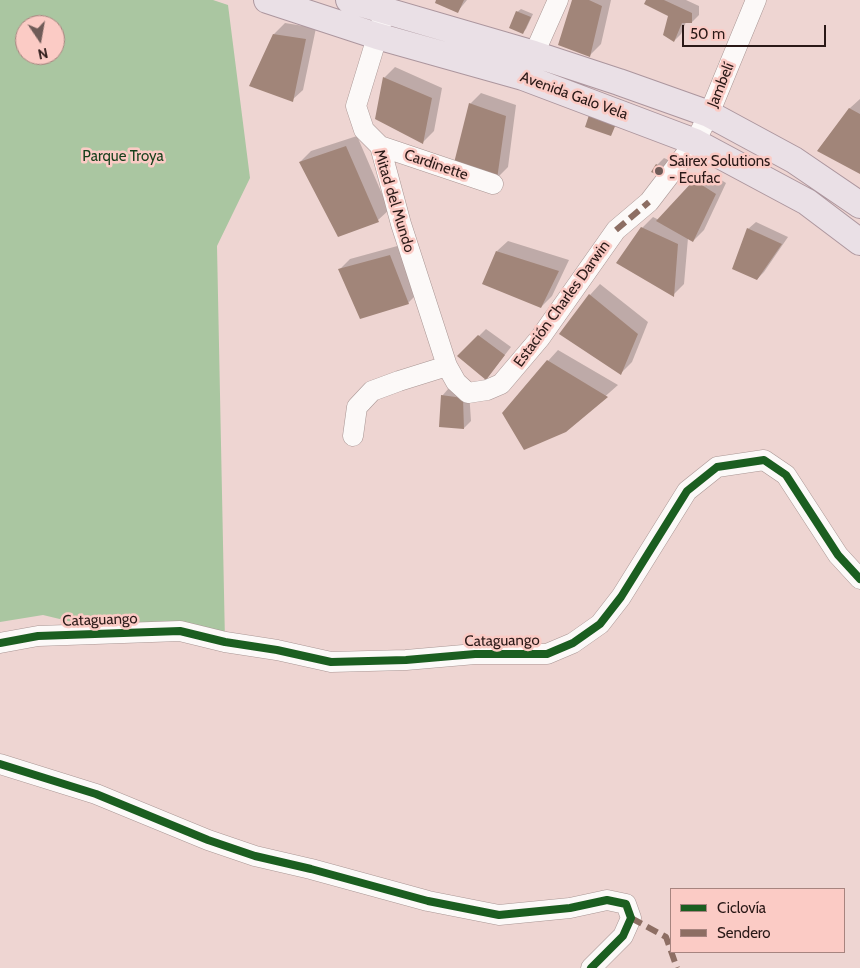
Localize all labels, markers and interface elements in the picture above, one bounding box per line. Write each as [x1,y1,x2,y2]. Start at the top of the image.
north arrow [15,15,65,65]
scale bar [685,15,829,47]
text: 50 m [690,25,725,43]
text: N [36,44,50,64]
street label: Jambelí [704,60,738,110]
street label: Avenida Galo Vela [518,68,630,124]
street label: Cardinette [402,146,470,184]
street label: Mitad del Mundo [370,147,418,255]
park label: Parque Troya [82,148,164,166]
place label: Sairex Solutions - Ecufac [669,153,770,188]
marker: Sairex Solutions - Ecufac [653,165,665,177]
street label: Estación Charles Darwin [510,237,614,371]
street label: Cataguango [62,610,138,630]
street label: Cataguango [464,631,540,651]
legend [670,888,845,953]
text: Ciclovía [717,899,766,917]
text: Sendero [717,924,771,942]

